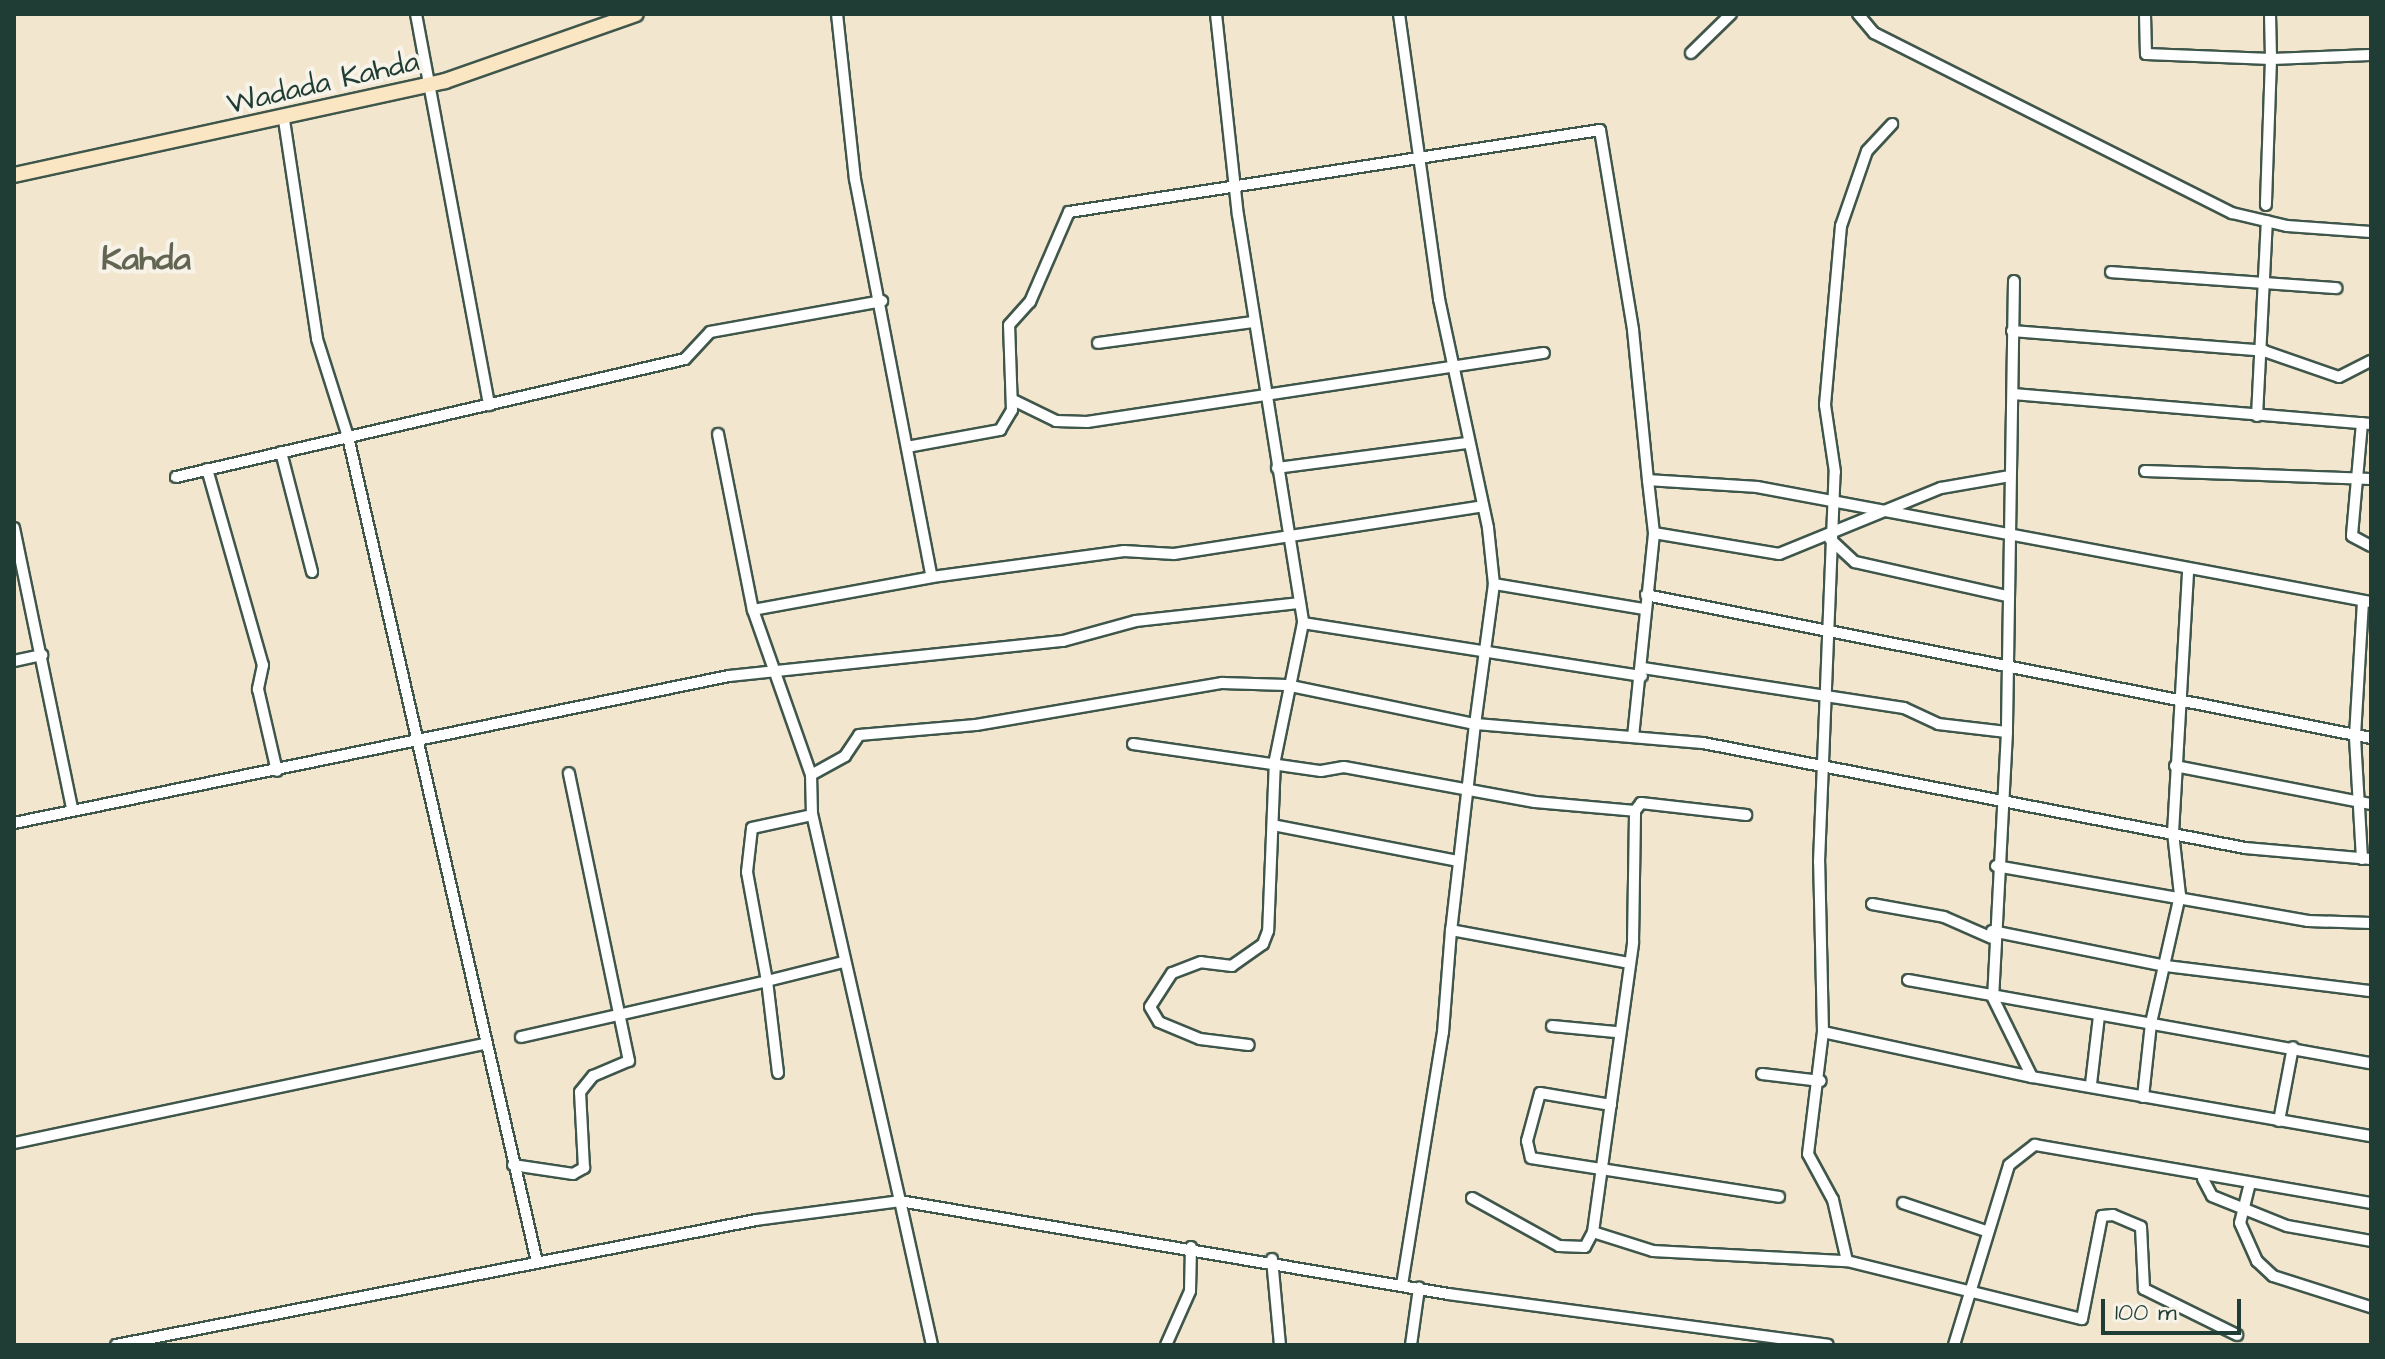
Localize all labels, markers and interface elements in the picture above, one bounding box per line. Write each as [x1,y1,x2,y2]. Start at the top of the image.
street label: Wadada Kahda [224,43,422,123]
district label: Kahda [101,240,191,280]
scale bar [2105,1283,2245,1333]
text: 100 m [2115,1296,2177,1330]

